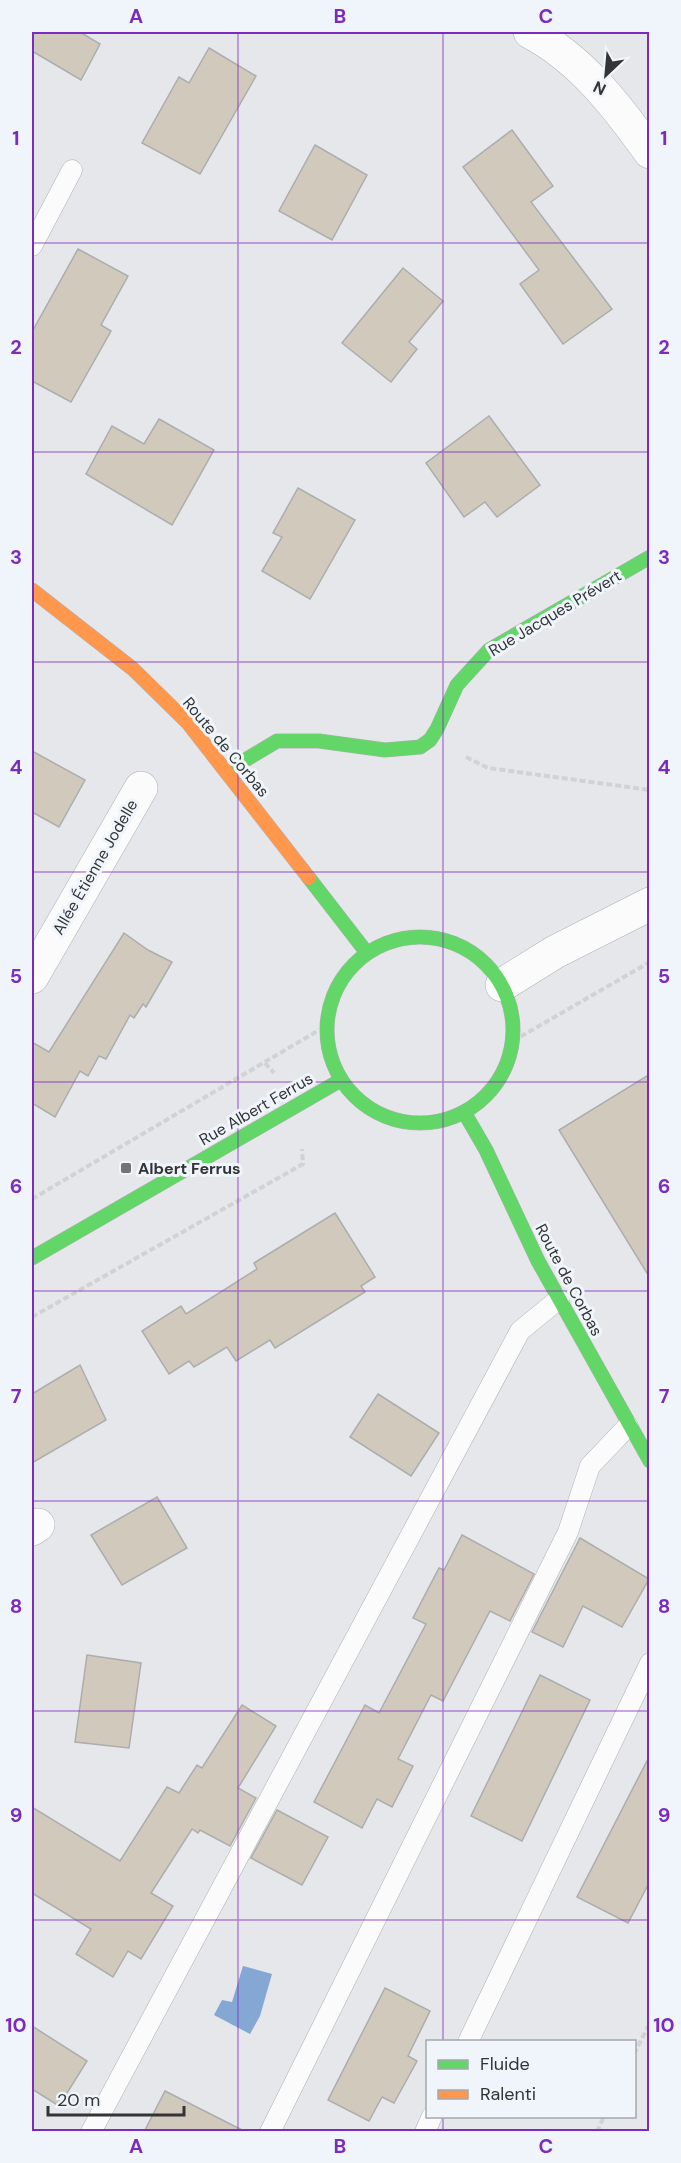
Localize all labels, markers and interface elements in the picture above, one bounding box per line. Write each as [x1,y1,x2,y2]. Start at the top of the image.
text: A [129,3,143,29]
text: B [334,3,346,29]
text: C [539,3,553,29]
north arrow [576,45,636,105]
text: N [590,76,609,100]
text: 1 [12,125,20,151]
text: 1 [660,125,668,151]
text: 2 [10,334,22,360]
text: 2 [658,334,670,360]
text: 3 [10,544,22,570]
text: 3 [658,544,670,570]
street label: Rue Jacques Prévert [485,565,625,661]
street label: Route de Corbas [178,693,274,801]
text: 4 [10,754,23,780]
text: 4 [658,754,671,780]
street label: Allée Étienne Jodelle [48,795,142,939]
text: 5 [10,963,22,989]
text: 5 [658,963,670,989]
street label: Rue Albert Ferrus [195,1068,317,1150]
place label: Albert Ferrus [138,1158,241,1179]
marker: Albert Ferrus [119,1161,133,1175]
text: 6 [10,1173,22,1199]
text: 6 [658,1173,670,1199]
street label: Route de Corbas [531,1220,607,1340]
text: 7 [11,1383,22,1409]
text: 7 [659,1383,670,1409]
text: 8 [10,1593,22,1619]
text: 8 [658,1593,670,1619]
text: 9 [10,1802,22,1828]
text: 9 [658,1802,670,1828]
text: 10 [5,2012,27,2038]
text: 10 [653,2012,675,2038]
legend [426,2040,636,2118]
text: Fluide [480,2052,530,2076]
scale bar [48,2079,184,2117]
text: Ralenti [480,2082,536,2106]
text: 20 m [57,2088,100,2112]
text: A [129,2133,143,2159]
text: B [334,2133,346,2159]
text: C [539,2133,553,2159]

